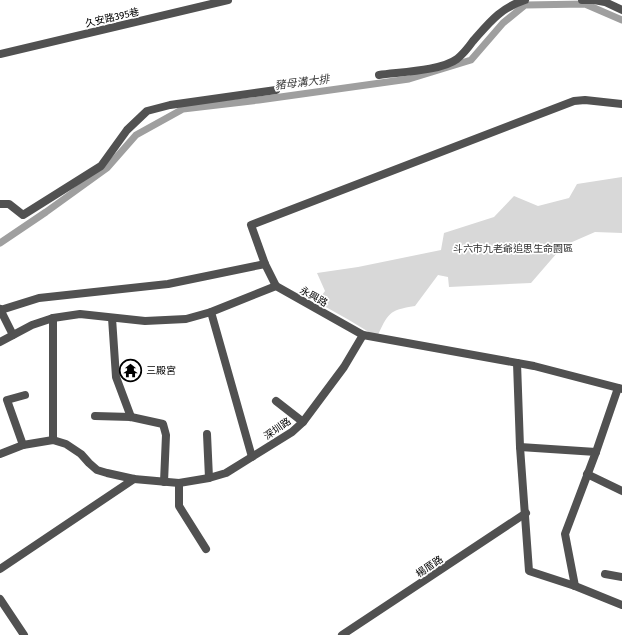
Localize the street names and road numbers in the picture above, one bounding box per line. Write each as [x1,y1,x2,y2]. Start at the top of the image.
street label: 久安路395巷 [84,6,140,30]
street label: 永興路 [297,284,330,309]
street label: 深圳路 [262,415,293,442]
street label: 楊厝路 [414,553,445,580]

